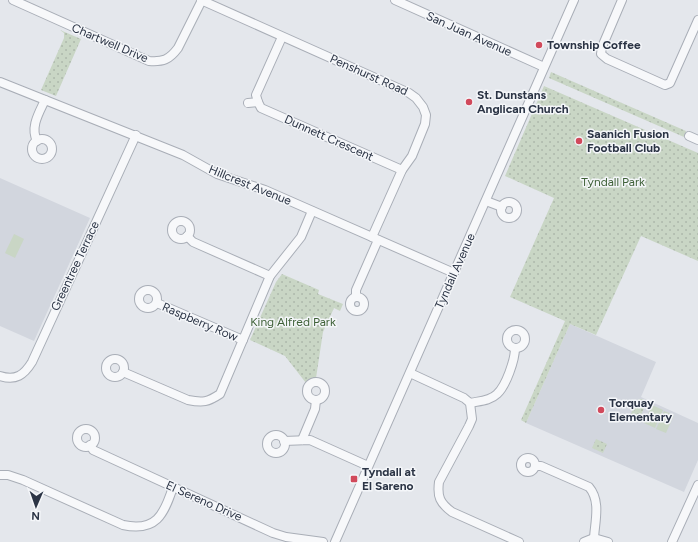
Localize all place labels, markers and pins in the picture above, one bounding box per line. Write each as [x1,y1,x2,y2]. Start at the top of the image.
place label: Township Coffee [547,38,641,52]
marker: Township Coffee [534,40,544,50]
place label: St. Dunstans Anglican Church [477,88,569,116]
marker: St. Dunstans Anglican Church [464,97,474,107]
place label: Saanich Fusion Football Club [587,127,669,155]
marker: Saanich Fusion Football Club [574,136,584,146]
place label: Torquay Elementary [609,396,672,424]
marker: Torquay Elementary [596,405,606,415]
place label: Tyndall at El Sareno [362,465,416,493]
marker: Tyndall at El Sareno [349,474,359,484]

